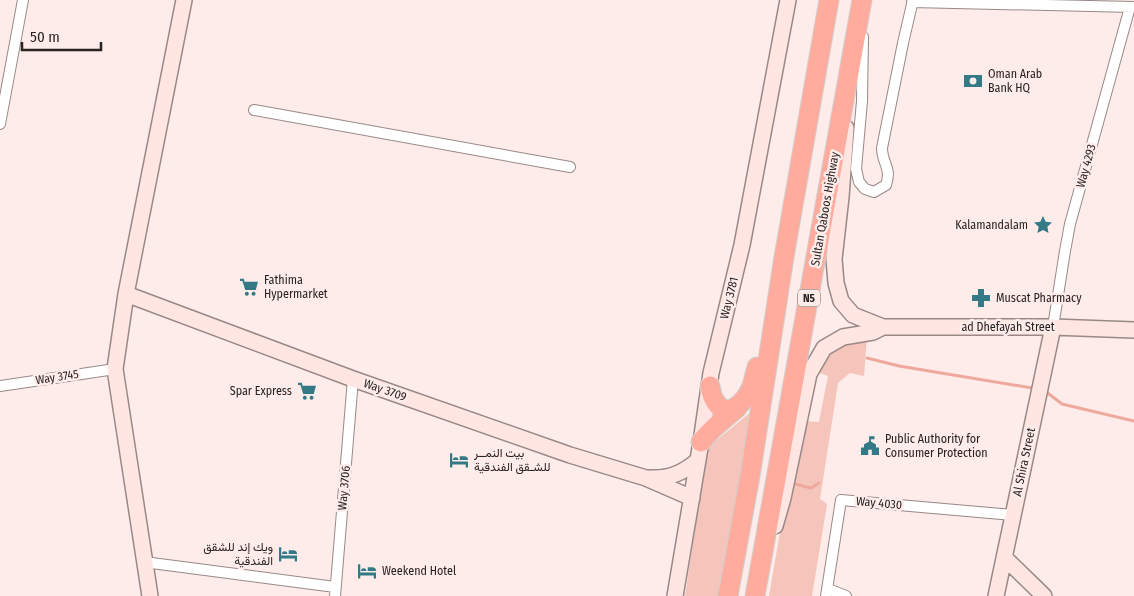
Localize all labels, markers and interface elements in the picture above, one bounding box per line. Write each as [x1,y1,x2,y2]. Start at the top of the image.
scale bar [22,20,101,52]
text: 50 m [30,28,60,46]
place label: Oman Arab Bank HQ [988,67,1042,95]
bank icon: Oman Arab Bank HQ [962,70,984,92]
street label: Way 4293 [1073,143,1099,189]
street label: Sultan Qaboos Highway [808,150,842,267]
place icon: Kalamandalam [1032,214,1054,236]
place label: Kalamandalam [955,218,1028,232]
place label: Fathima Hypermarket [264,273,328,301]
supermarket icon: Fathima Hypermarket [238,276,260,298]
street label: Way 3781 [717,276,741,320]
pharmacy icon: Muscat Pharmacy [970,287,992,309]
road number: N5 [798,290,820,306]
place label: Muscat Pharmacy [996,291,1082,305]
street label: ad Dhefayah Street [961,320,1055,334]
street label: Way 3745 [34,367,80,387]
street label: Way 3709 [362,376,409,404]
supermarket icon: Spar Express [296,380,318,402]
place label: Spar Express [230,384,292,398]
street label: Al Shira Street [1010,426,1038,498]
place label: Public Authority for Consumer Protection [885,432,988,460]
public building icon: Public Authority for Consumer Protection [859,435,881,457]
place label: بيت النمــر للشـقق الفندقية [473,446,550,475]
hotel icon: بيت النمــر للشـقق الفندقية [448,449,470,471]
street label: Way 3706 [335,465,353,511]
street label: Way 4030 [855,494,903,512]
place label: ويك إند للشقق الفندقية [203,540,273,568]
hotel icon: ويك إند للشقق الفندقية [277,543,299,565]
hotel icon: Weekend Hotel [356,560,378,582]
place label: Weekend Hotel [382,564,456,578]

